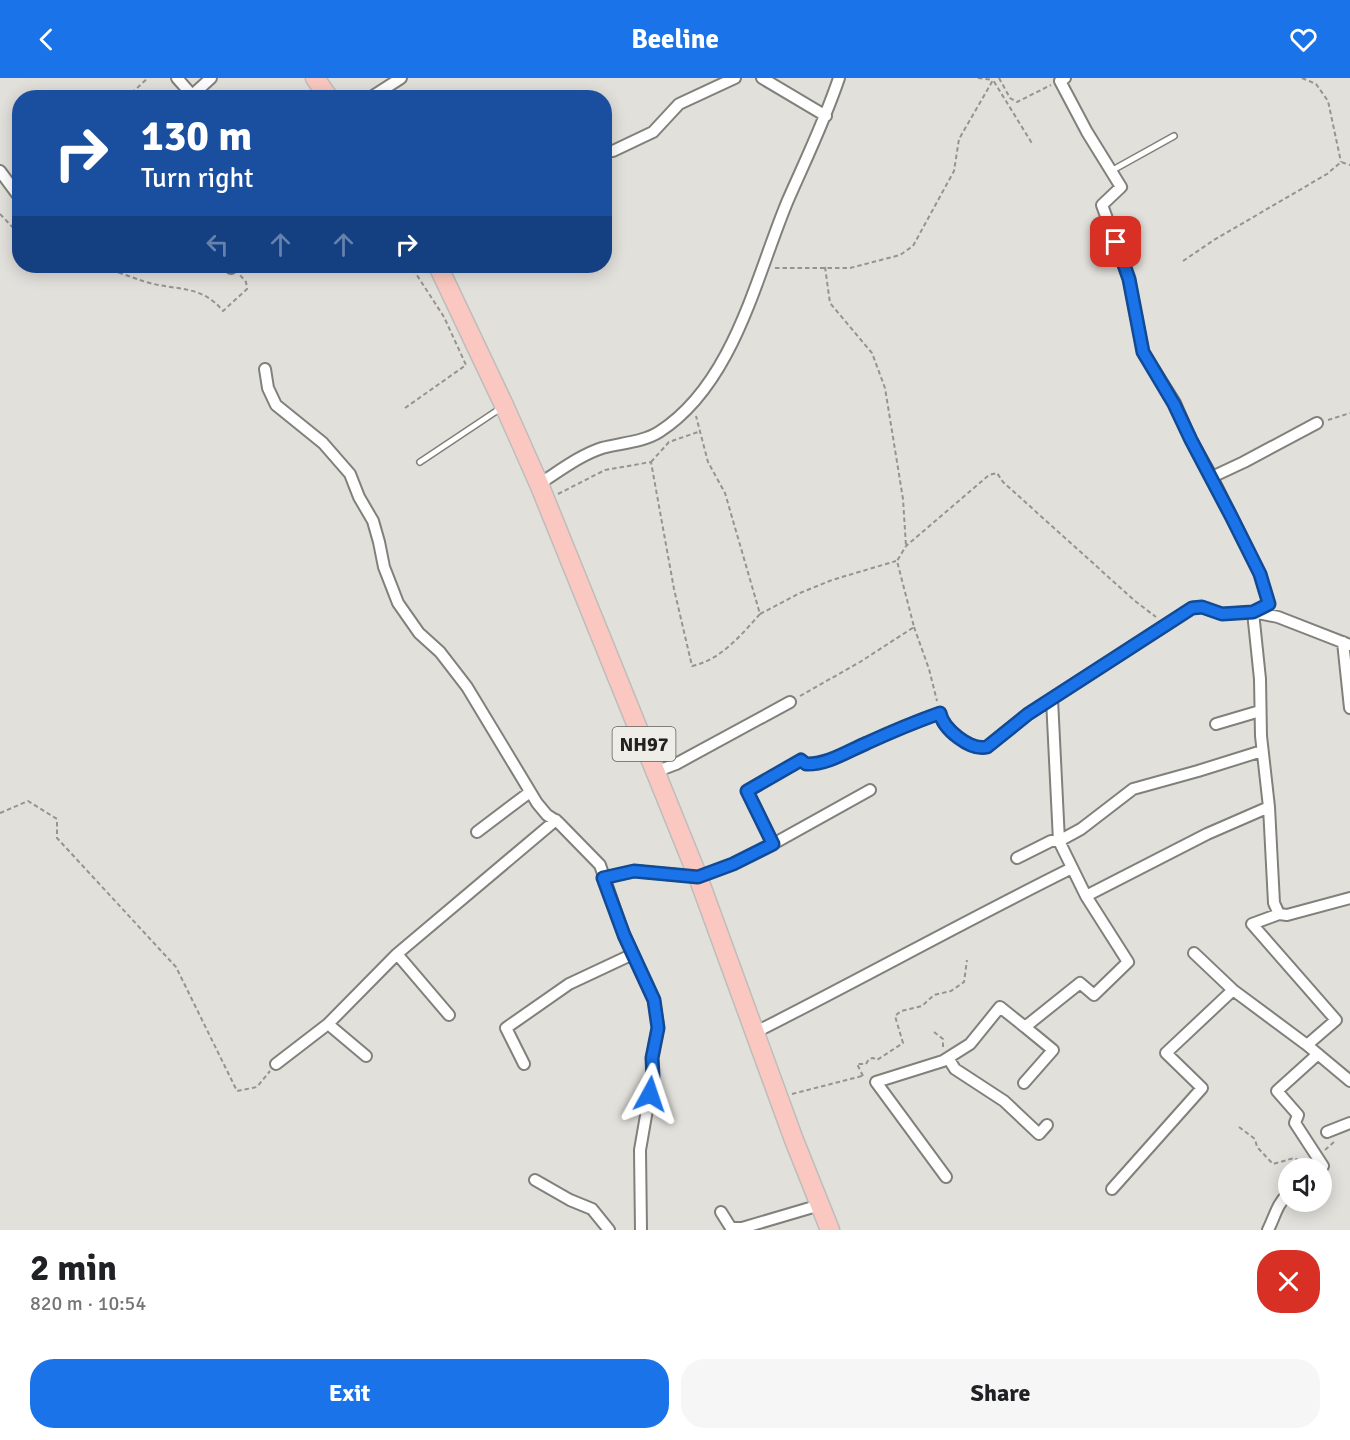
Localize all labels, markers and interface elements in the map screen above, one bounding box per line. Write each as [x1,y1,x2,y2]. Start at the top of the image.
icon: back [30,23,63,56]
text: Beeline [631,23,719,56]
icon: heart [1287,23,1320,56]
text: 130 m [141,111,252,162]
icon: right [42,114,120,192]
text: Turn right [141,162,254,195]
pin [1090,216,1141,267]
icon: arrive [1099,225,1132,258]
icon: left [201,228,234,261]
icon: ahead [264,228,297,261]
icon: ahead [327,228,360,261]
icon: right [390,228,423,261]
road number: NH97 [612,727,676,761]
position arrow [618,1062,682,1126]
map controls [1278,1158,1332,1212]
button: sound [1278,1158,1332,1212]
text: 2 min [30,1246,117,1291]
button: close [1257,1250,1320,1313]
text: 820 m · 10:54 [30,1291,146,1316]
button: Exit [30,1359,669,1428]
button: Share [681,1359,1320,1428]

